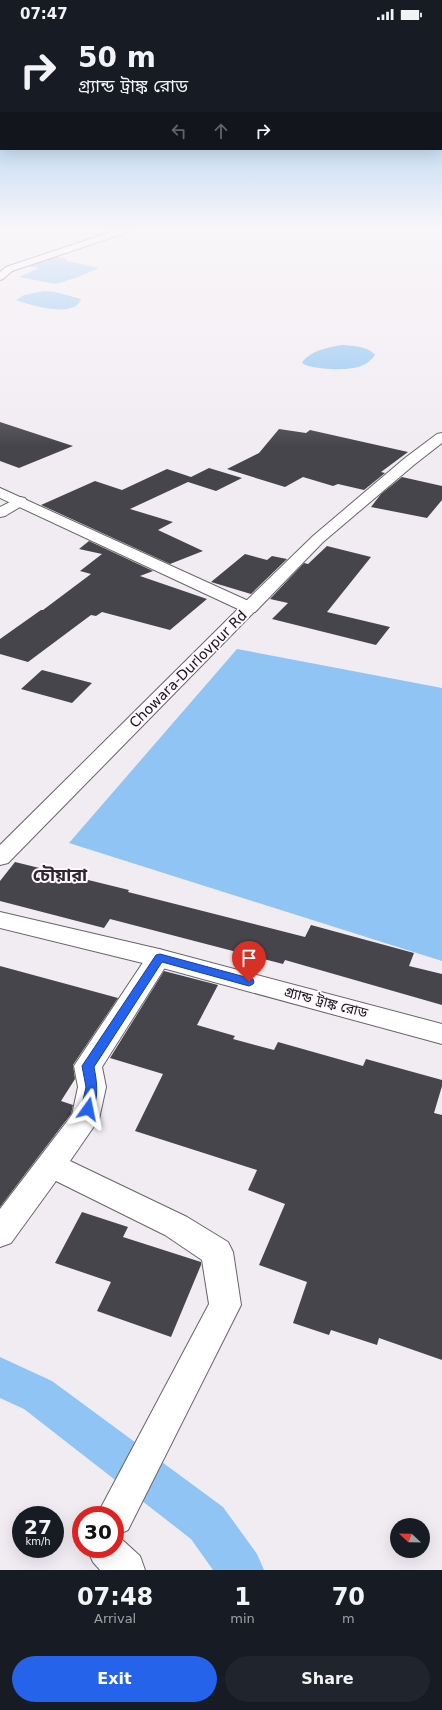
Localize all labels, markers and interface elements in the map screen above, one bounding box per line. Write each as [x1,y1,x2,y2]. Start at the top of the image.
text: 07:47 [20,5,68,23]
text: 50 m [78,41,156,74]
icon: right [12,44,64,96]
text: গ্র্যান্ড ট্রাঙ্ক রোড [78,75,188,96]
icon: left [168,120,190,142]
icon: ahead [210,120,232,142]
icon: right [252,120,274,142]
street label: Chowara-Durlovpur Rd [126,607,250,731]
district label: চৌয়ারা [33,864,88,885]
pin [232,941,266,982]
icon: arrive [238,947,260,969]
street label: গ্র্যান্ড ট্রাঙ্ক রোড [283,983,370,1021]
position arrow [67,1088,109,1130]
speed limit sign: 30 [72,1506,124,1558]
text: 27 [24,1515,52,1539]
north arrow [390,1518,430,1558]
map controls [390,1518,430,1558]
text: km/h [25,1536,51,1547]
text: 07:48 [77,1583,153,1611]
text: 1 [234,1583,251,1611]
text: 70 [332,1583,365,1611]
text: Arrival [94,1611,136,1626]
text: min [230,1611,255,1626]
text: m [342,1611,355,1626]
button: Exit [12,1656,217,1702]
button: Share [225,1656,430,1702]

